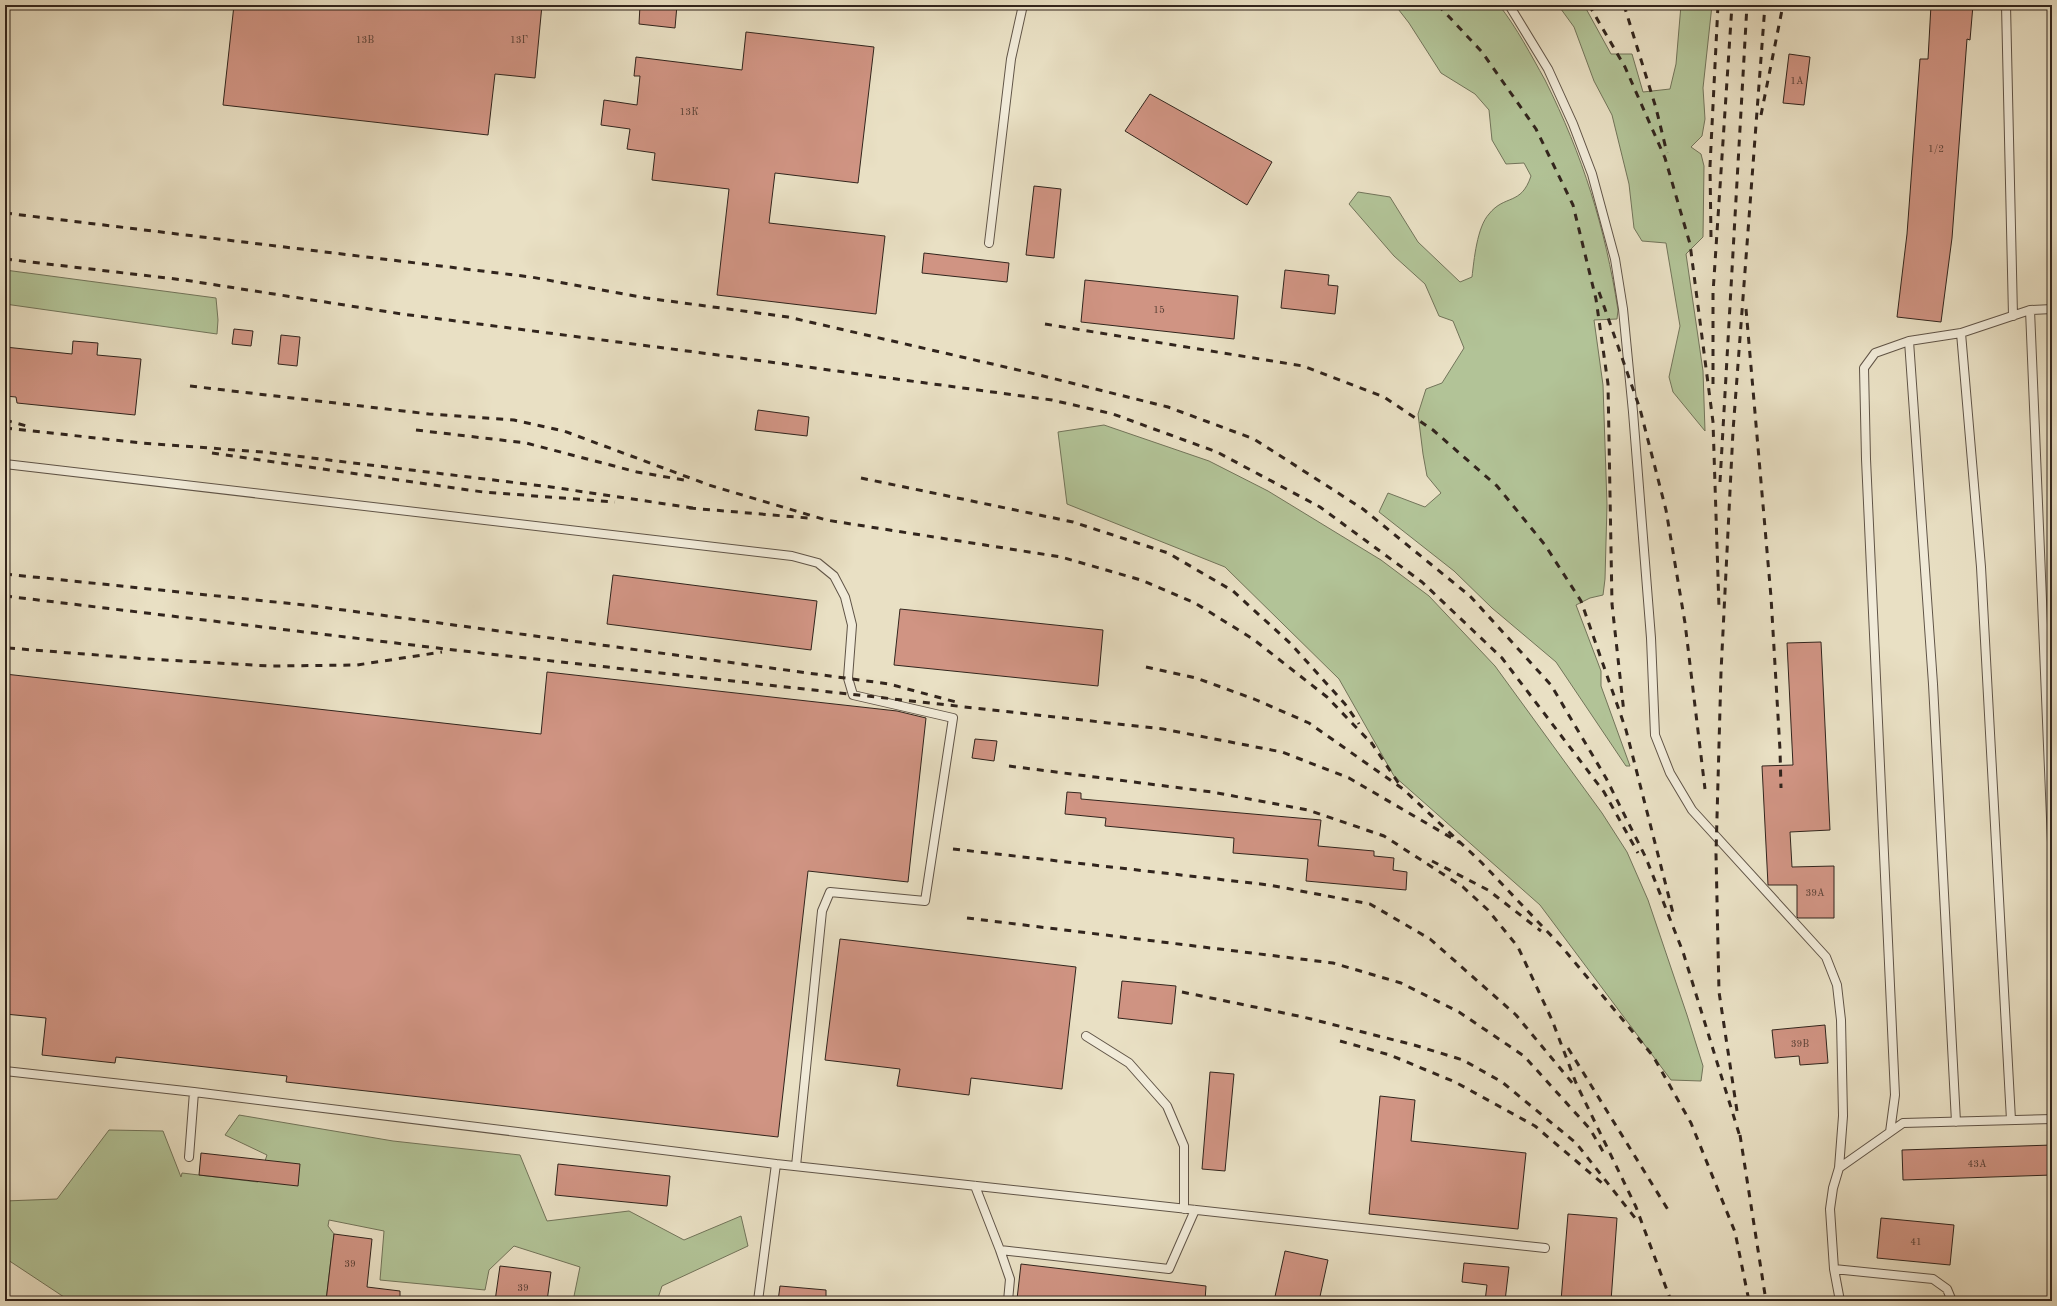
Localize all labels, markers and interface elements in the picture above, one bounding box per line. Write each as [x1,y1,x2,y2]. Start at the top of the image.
house number: 13В [356,35,374,45]
house number: 13Г [510,35,528,45]
house number: 1А [1790,76,1804,86]
house number: 13К [680,107,698,117]
house number: 1/2 [1928,144,1944,154]
house number: 15 [1153,305,1165,315]
house number: 39А [1805,888,1825,898]
house number: 39В [1791,1039,1809,1049]
house number: 43А [1967,1159,1987,1169]
house number: 41 [1910,1237,1922,1247]
house number: 39 [344,1259,356,1269]
house number: 39 [517,1283,529,1293]

